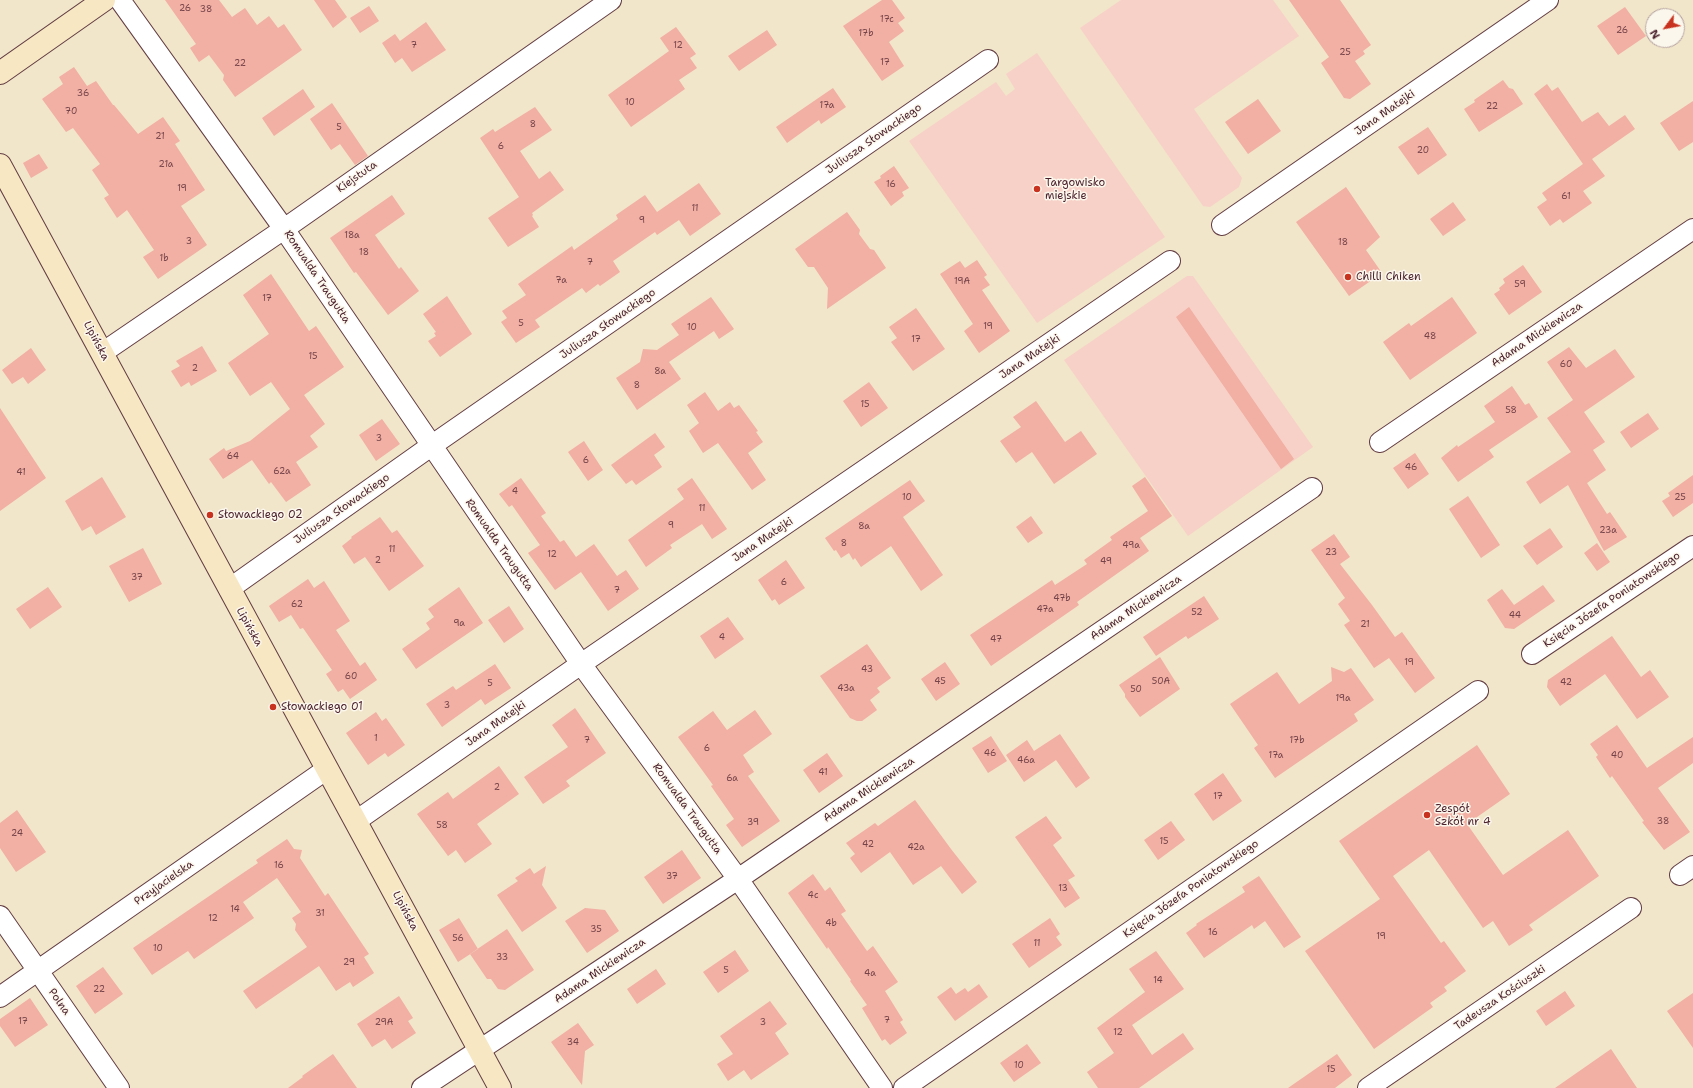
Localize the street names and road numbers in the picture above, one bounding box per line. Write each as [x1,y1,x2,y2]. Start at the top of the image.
street label: Jana Matejki [1352,87,1418,139]
street label: Juliusza Słowackiego [824,101,924,177]
street label: Kiejstuta [334,158,380,196]
street label: Romualda Traugutta [281,228,353,326]
street label: Juliusza Słowackiego [558,286,658,362]
street label: Adama Mickiewicza [1489,300,1585,370]
street label: Lipińska [80,319,112,363]
street label: Jana Matejki [997,332,1063,382]
street label: Juliusza Słowackiego [292,471,392,547]
street label: Romualda Traugutta [462,496,536,594]
street label: Jana Matejki [730,515,796,565]
street label: Księcia Józefa Poniatowskiego [1541,549,1683,651]
street label: Adama Mickiewicza [1088,573,1184,643]
street label: Lipińska [233,605,265,649]
street label: Jana Matejki [463,698,529,750]
street label: Adama Mickiewicza [821,755,917,825]
street label: Romualda Traugutta [650,761,724,857]
street label: Księcia Józefa Poniatowskiego [1121,837,1261,941]
street label: Przyjacielska [132,858,196,908]
street label: Lipińska [389,889,421,933]
street label: Adama Mickiewicza [552,936,648,1006]
street label: Tadeusza Kościuszki [1452,963,1548,1033]
street label: Polna [45,986,73,1018]

